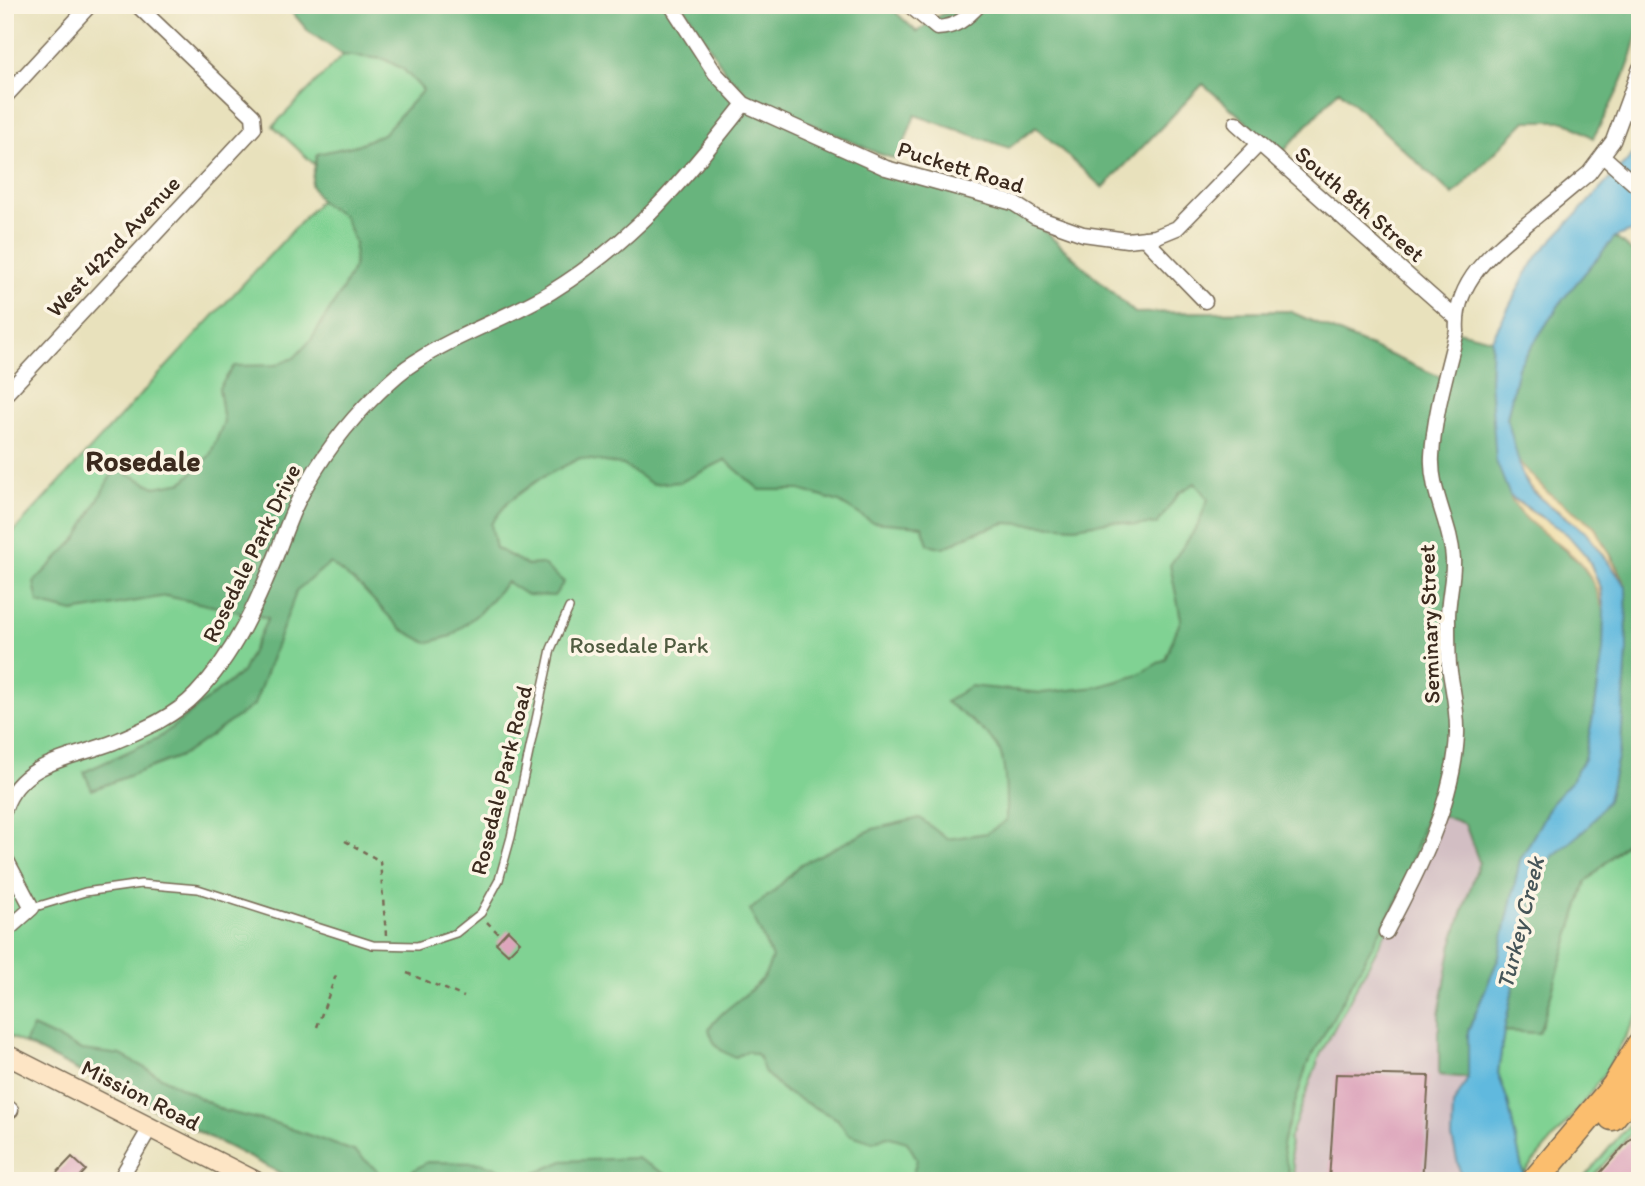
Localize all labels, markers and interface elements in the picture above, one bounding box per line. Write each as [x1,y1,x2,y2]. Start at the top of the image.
street label: Puckett Road [894,134,1028,200]
street label: South 8th Street [1289,140,1431,268]
street label: West 42nd Avenue [40,169,186,323]
district label: Rosedale [85,442,201,479]
street label: Rosedale Park Drive [196,459,306,647]
street label: Seminary Street [1412,544,1446,704]
park label: Rosedale Park [570,631,709,659]
street label: Rosedale Park Road [464,682,538,878]
water label: Turkey Creek [1490,852,1551,992]
street label: Mission Road [77,1053,205,1137]

